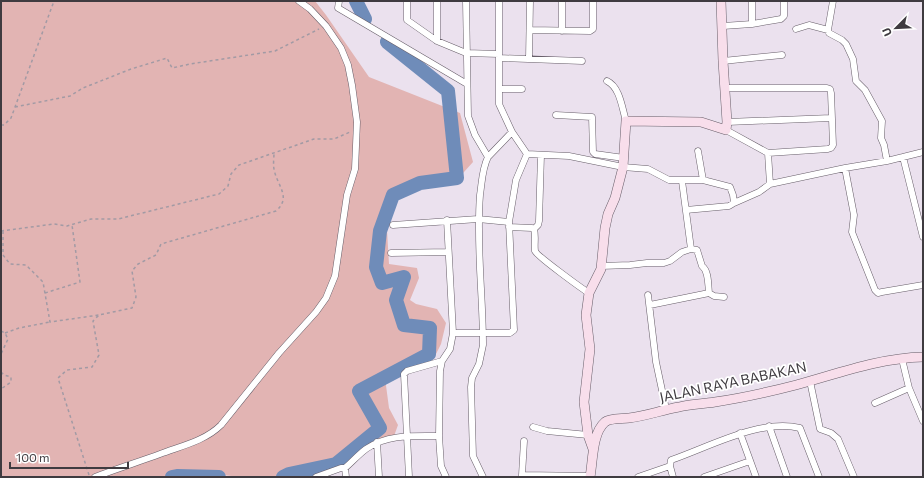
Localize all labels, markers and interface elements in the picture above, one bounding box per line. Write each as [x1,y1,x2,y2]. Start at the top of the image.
north arrow [876,8,916,48]
text: U [879,26,894,39]
street label: JALAN RAYA BABAKAN [658,358,808,405]
scale bar [10,444,128,470]
text: 100 m [16,450,50,464]

